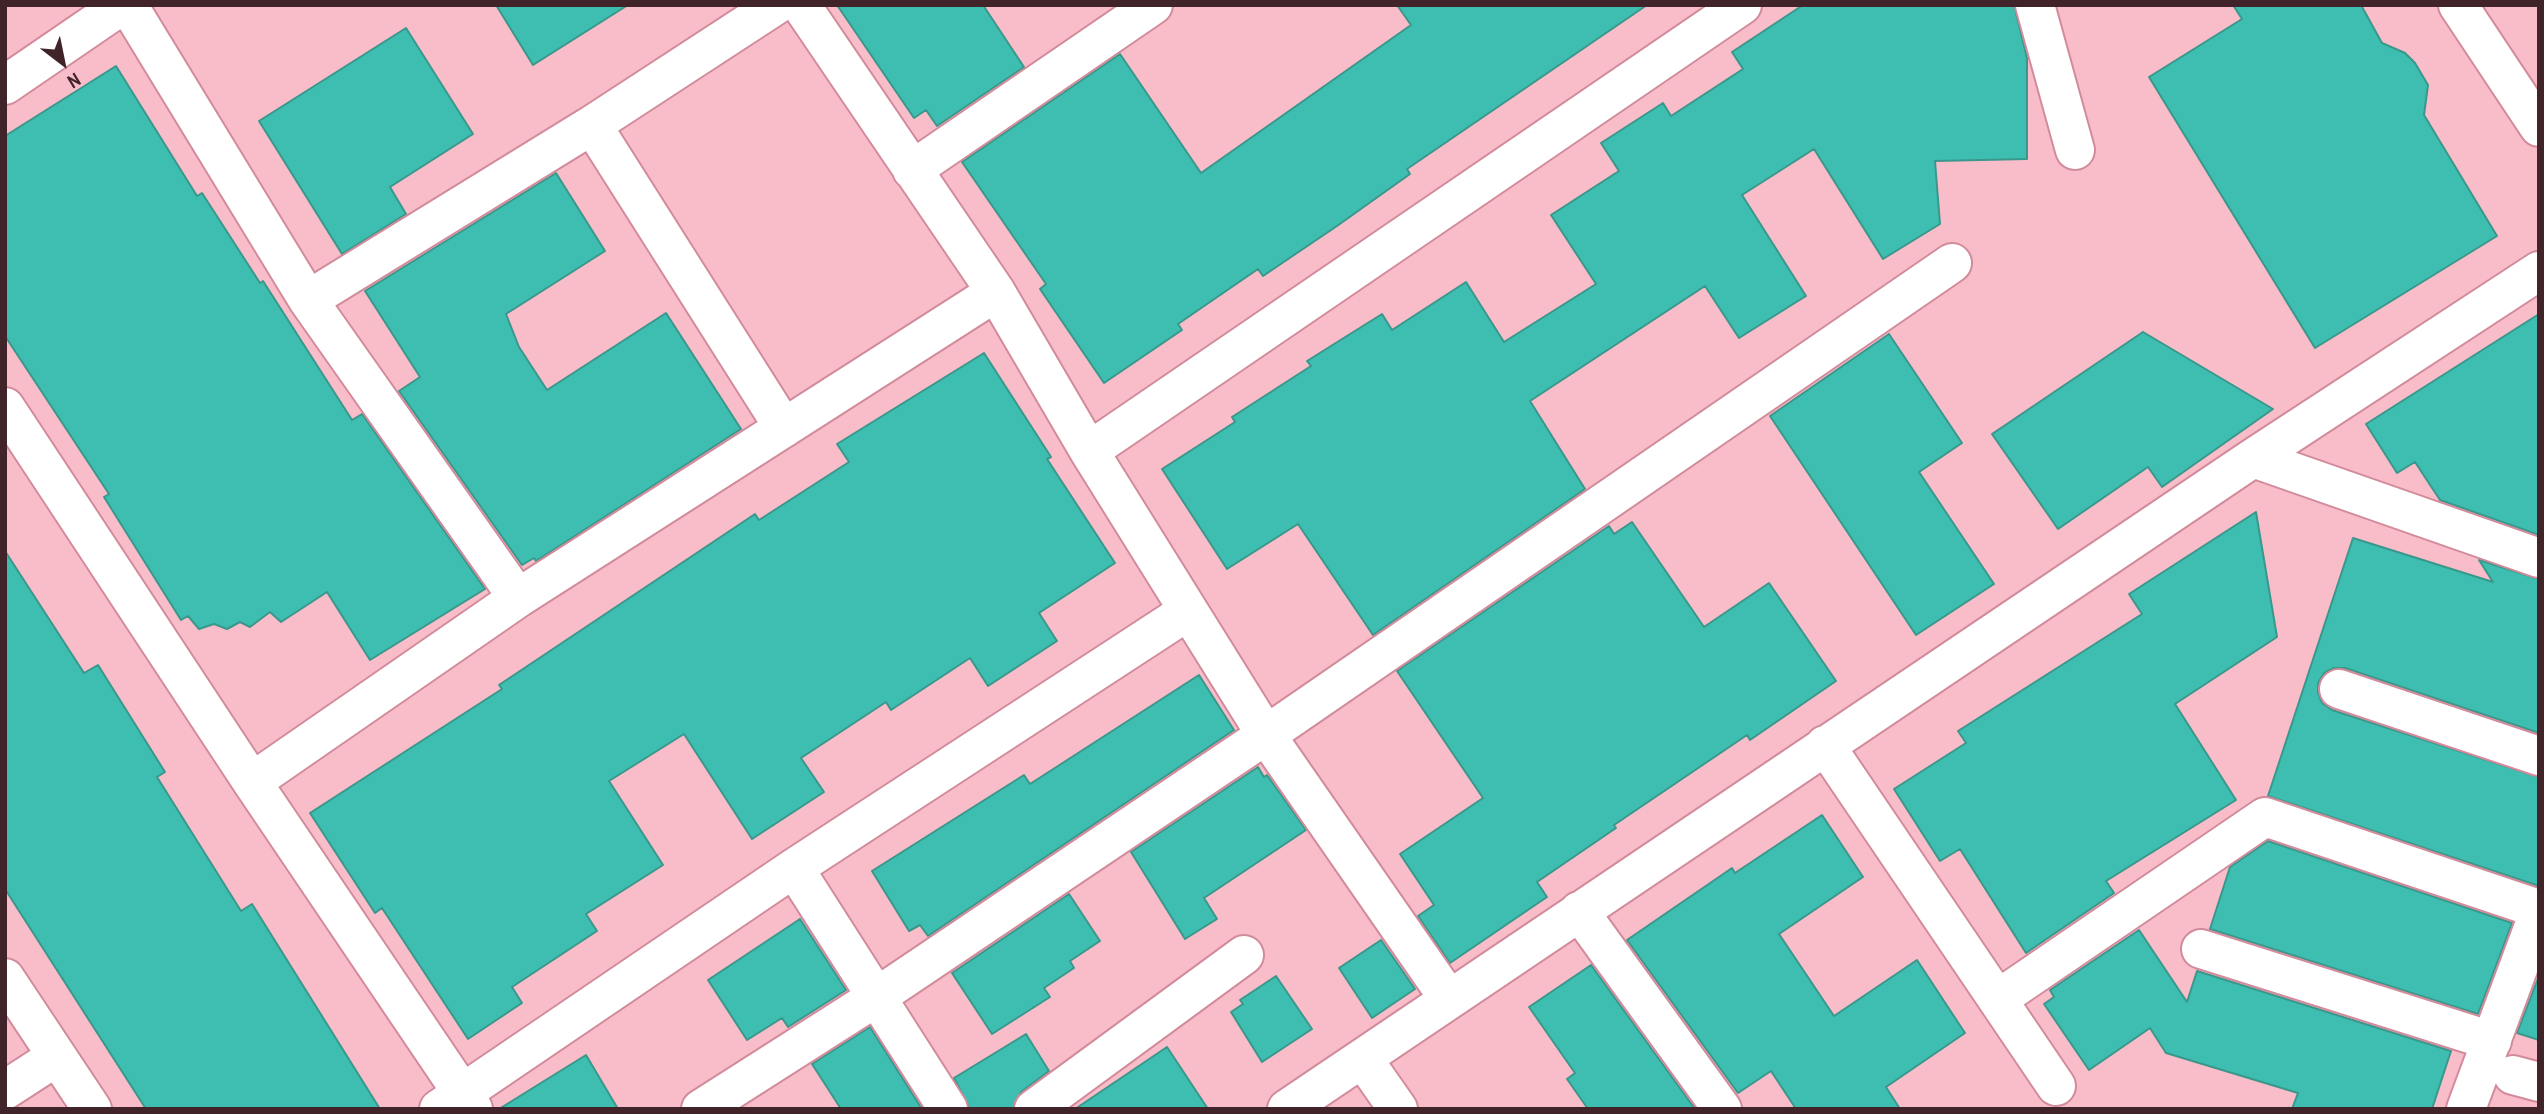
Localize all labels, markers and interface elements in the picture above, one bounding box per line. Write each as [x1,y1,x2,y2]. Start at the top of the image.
north arrow [28,28,98,98]
text: N [62,67,86,95]

